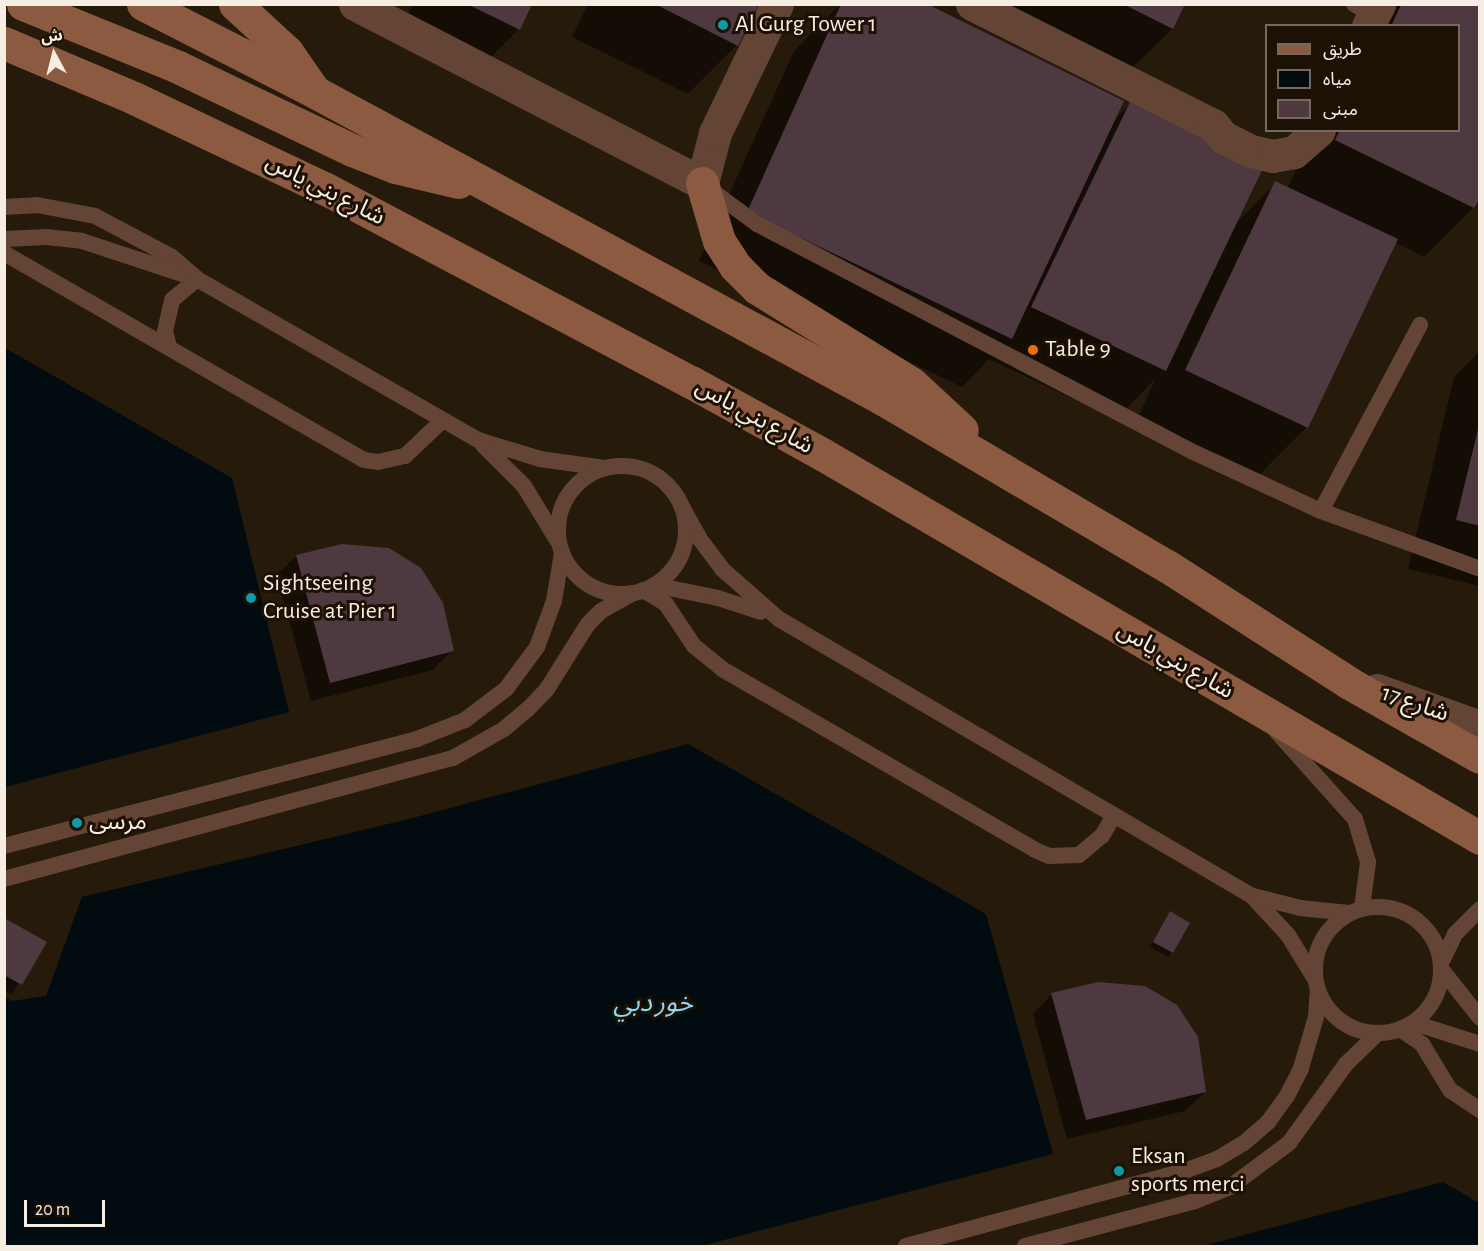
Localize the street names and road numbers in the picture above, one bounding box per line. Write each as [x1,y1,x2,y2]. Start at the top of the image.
street label: شارع بني ياس [260,148,390,232]
street label: شارع بني ياس [690,373,818,461]
street label: شارع بني ياس [1111,616,1239,706]
street label: شارع 17 [1378,679,1452,729]

